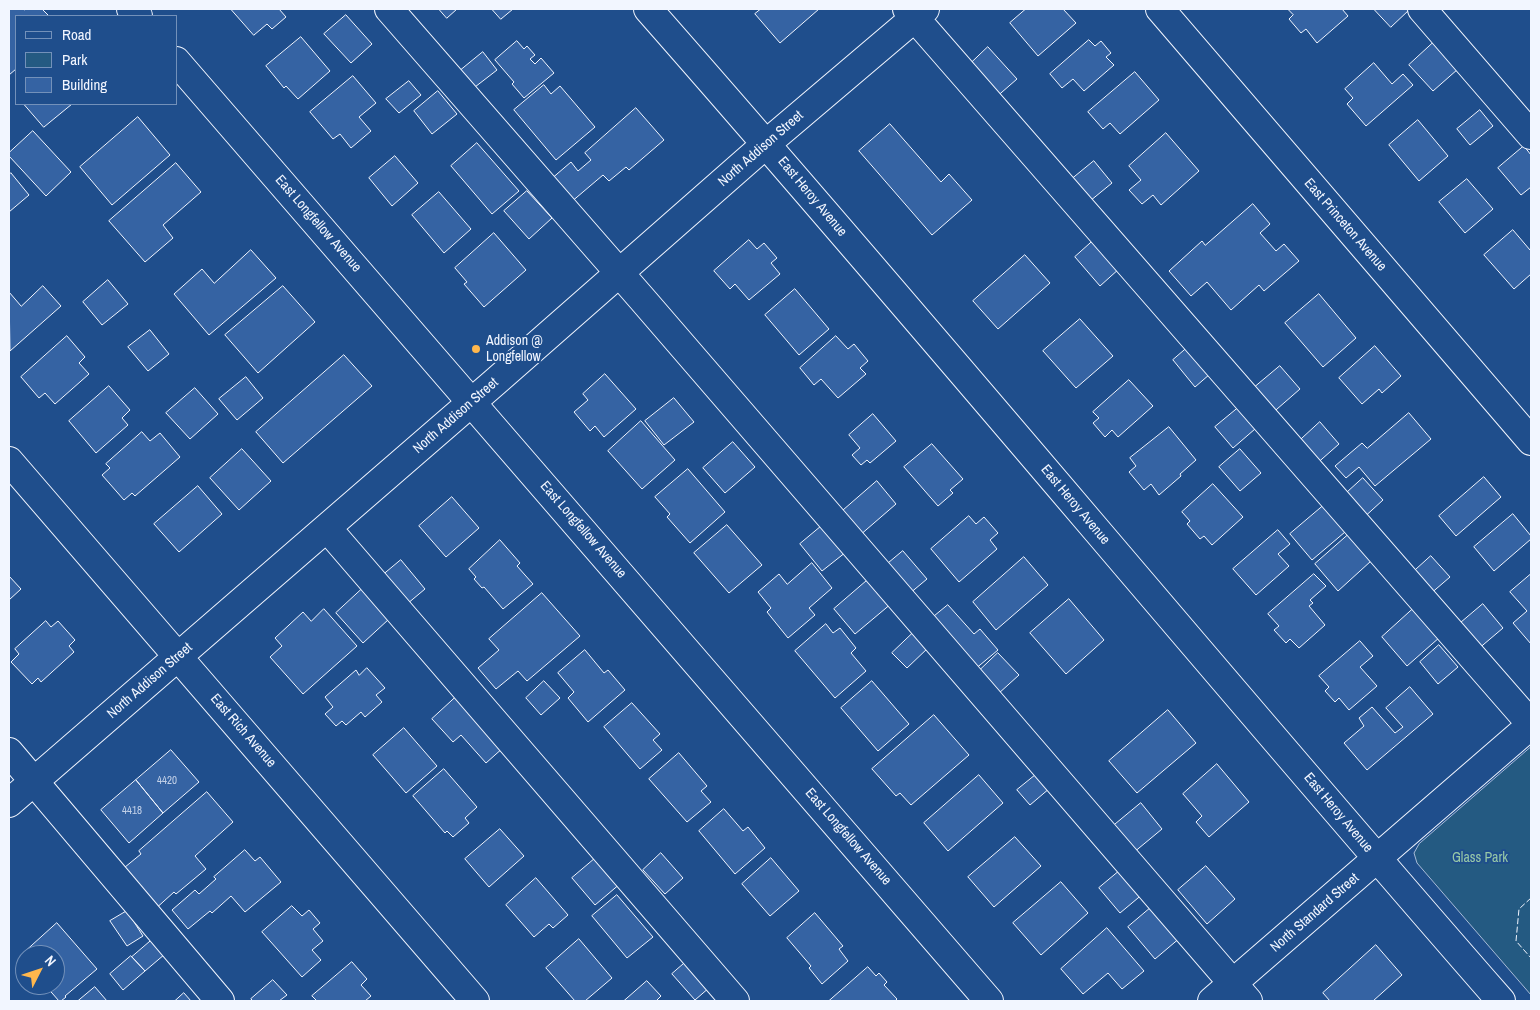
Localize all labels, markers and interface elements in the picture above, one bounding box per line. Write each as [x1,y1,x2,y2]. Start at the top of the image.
legend [15,15,178,105]
text: Road [62,24,91,45]
text: Park [62,49,87,70]
text: Building [62,74,107,95]
street label: North Addison Street [715,107,807,191]
street label: East Heroy Avenue [774,154,850,240]
street label: East Longfellow Avenue [271,172,365,276]
street label: East Princeton Avenue [1300,175,1390,275]
place label: Addison @ Longfellow [486,333,543,366]
marker: Addison @ Longfellow [470,343,482,355]
street label: North Addison Street [410,374,502,458]
street label: East Heroy Avenue [1037,462,1113,548]
street label: East Longfellow Avenue [536,478,630,582]
street label: North Addison Street [104,639,196,723]
street label: East Rich Avenue [207,691,279,771]
street label: East Heroy Avenue [1300,770,1376,856]
house number: 4420 [157,774,177,788]
street label: East Longfellow Avenue [801,785,895,889]
house number: 4418 [122,804,142,818]
park label: Glass Park [1452,850,1508,866]
street label: North Standard Street [1267,870,1363,956]
north arrow [15,945,65,995]
text: N [41,952,60,970]

